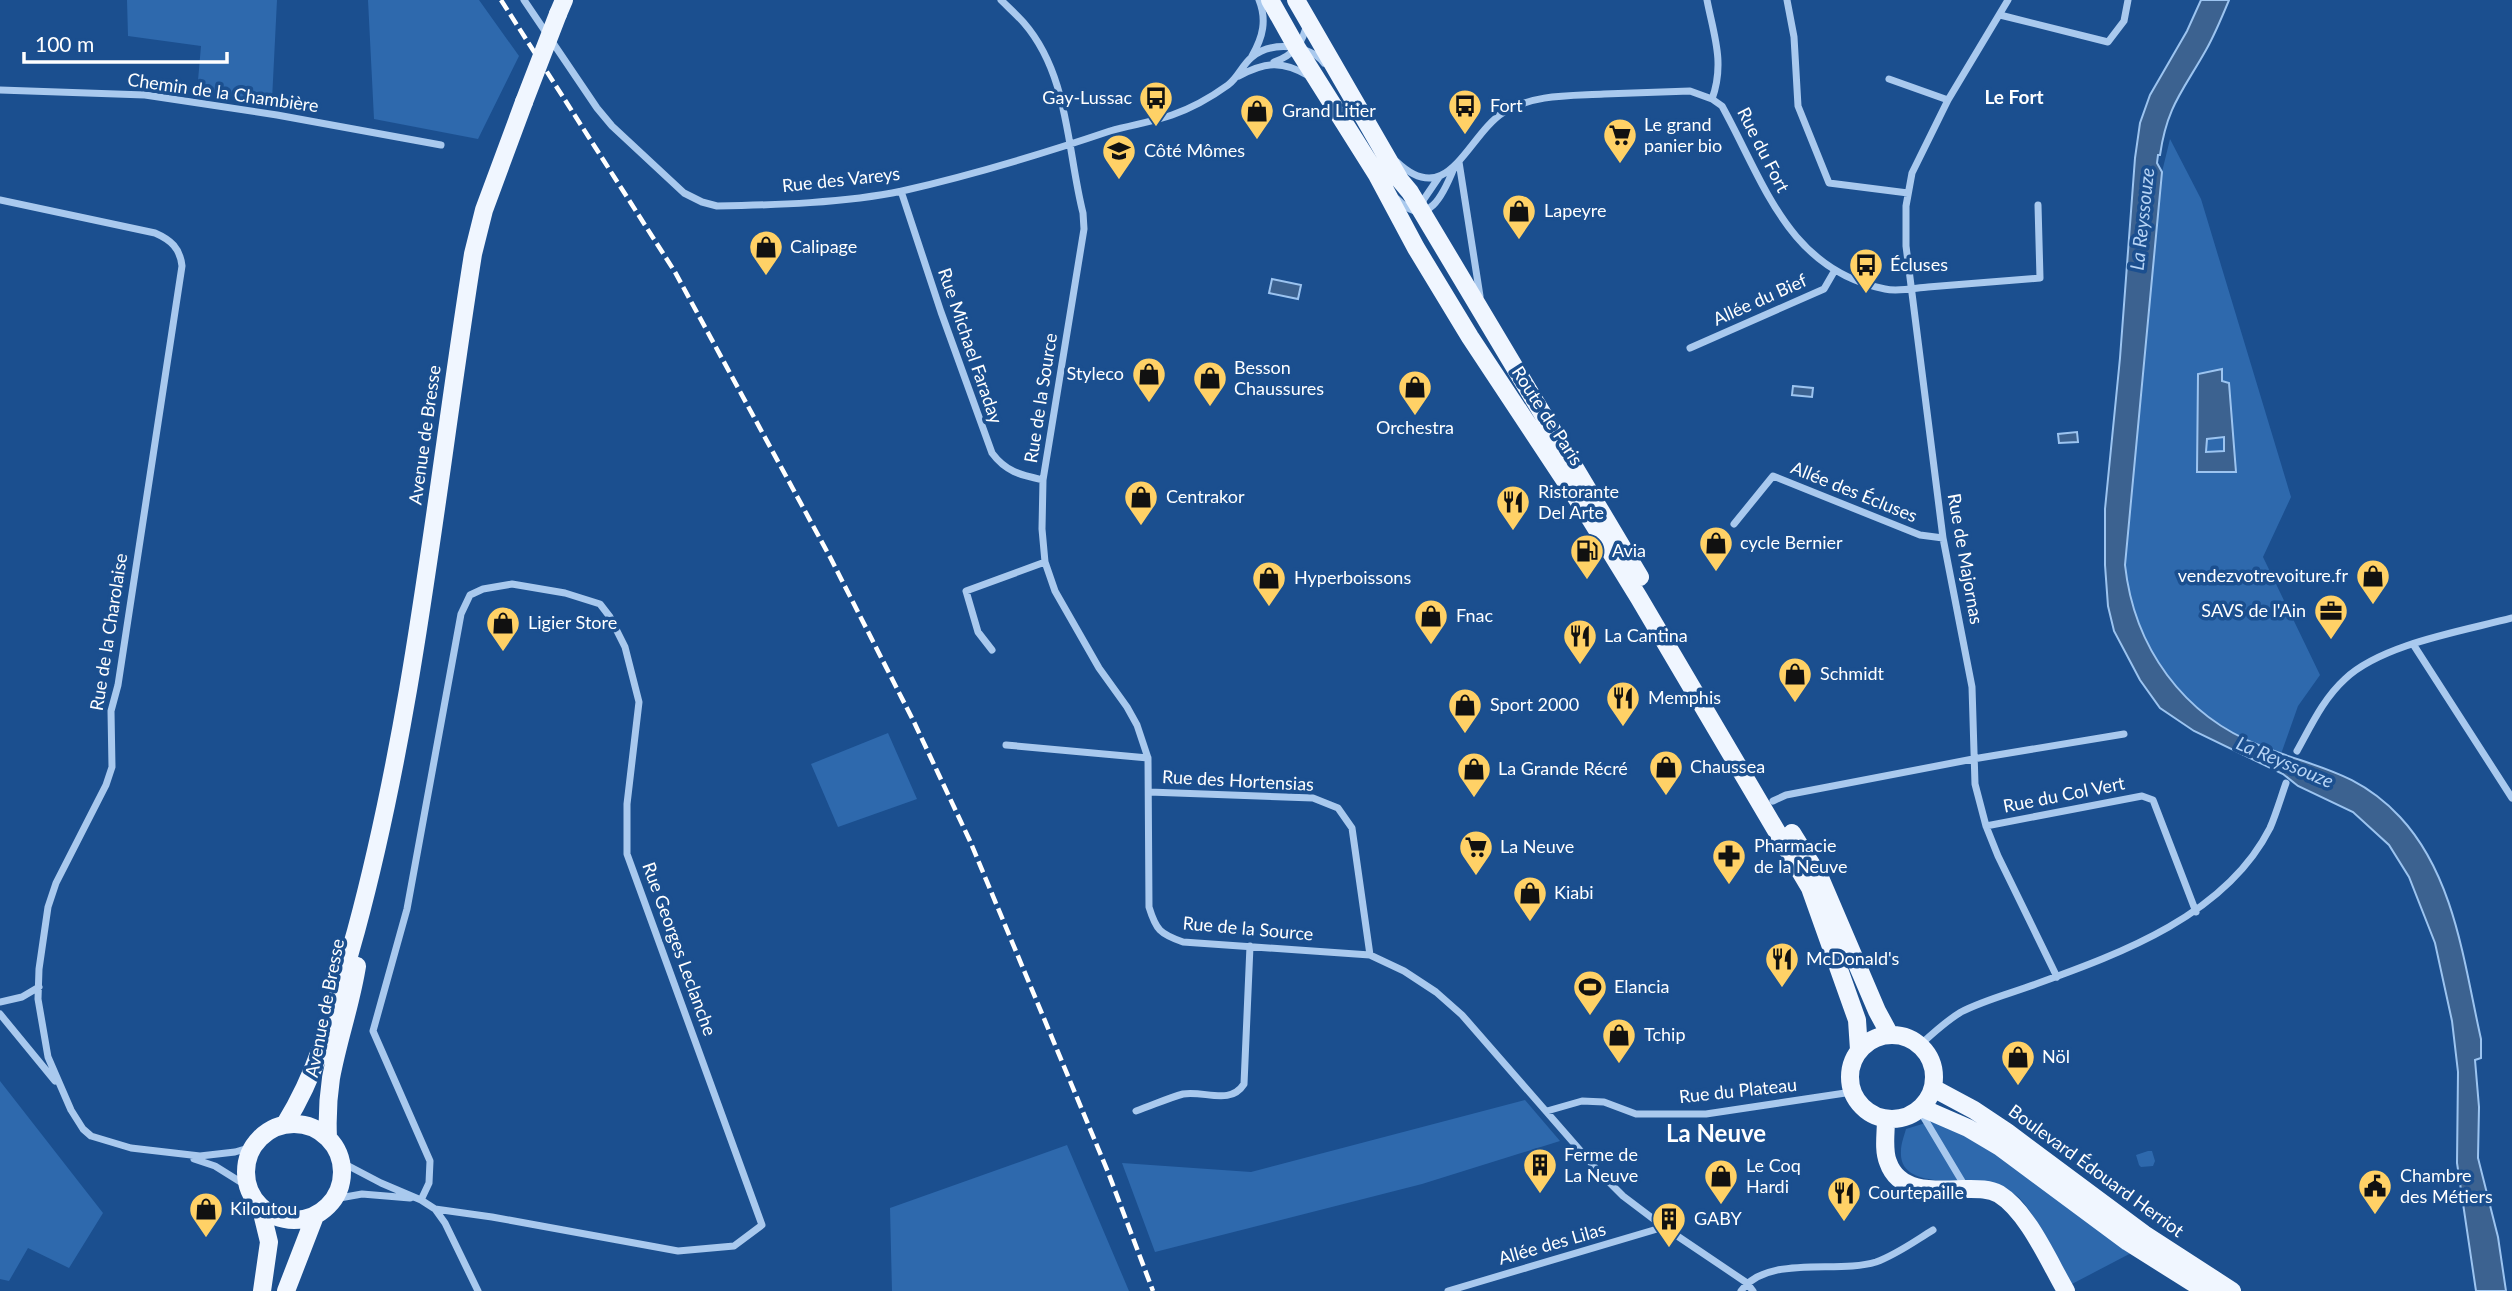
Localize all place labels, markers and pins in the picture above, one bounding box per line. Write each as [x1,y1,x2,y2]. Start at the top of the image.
bus stop icon: Gay-Lussac [1137,79,1175,128]
place label: Gay-Lussac [1042,86,1132,108]
bus stop icon: Fort [1446,87,1484,136]
shop icon: Grand Litier [1238,92,1276,141]
place label: Fort [1490,94,1523,116]
place label: Grand Litier [1282,99,1376,121]
place label: Le grand panier bio [1644,113,1722,156]
supermarket icon: Le grand panier bio [1601,116,1639,165]
school or university icon: Côté Mômes [1100,132,1138,181]
place label: Côté Mômes [1144,139,1245,161]
shop icon: Lapeyre [1500,192,1538,241]
place label: Lapeyre [1544,199,1607,221]
shop icon: Calipage [747,228,785,277]
place label: Calipage [790,235,857,257]
bus stop icon: Écluses [1847,246,1885,295]
place label: Écluses [1890,253,1948,275]
shop icon: Styleco [1130,355,1168,404]
place label: Besson Chaussures [1234,356,1324,399]
shop icon: Besson Chaussures [1191,359,1229,408]
place label: Styleco [1067,362,1124,384]
shop icon: Orchestra [1396,368,1434,417]
place label: Orchestra [1376,416,1454,438]
shop icon: Centrakor [1122,478,1160,527]
place label: Ristorante Del Arte [1538,480,1619,523]
restaurant icon: Ristorante Del Arte [1494,483,1532,532]
place label: Centrakor [1166,485,1245,507]
shop icon: cycle Bernier [1697,524,1735,573]
place label: cycle Bernier [1740,531,1843,553]
fuel station icon: Avia [1568,532,1606,581]
place label: Avia [1612,539,1646,561]
shop icon: vendezvotrevoiture.fr [2354,557,2392,606]
shop icon: Hyperboissons [1250,559,1288,608]
place label: vendezvotrevoiture.fr [2178,564,2348,586]
place label: Hyperboissons [1294,566,1411,588]
office icon: SAVS de l'Ain [2312,592,2350,641]
shop icon: Fnac [1412,597,1450,646]
place label: SAVS de l'Ain [2201,599,2306,621]
shop icon: Ligier Store [484,604,522,653]
place label: Fnac [1456,604,1493,626]
place label: Ligier Store [528,611,617,633]
restaurant icon: La Cantina [1561,617,1599,666]
place label: La Cantina [1604,624,1688,646]
shop icon: Schmidt [1776,655,1814,704]
place label: Schmidt [1820,662,1885,684]
restaurant icon: Memphis [1604,679,1642,728]
shop icon: Sport 2000 [1446,686,1484,735]
place label: Memphis [1648,686,1721,708]
place label: Sport 2000 [1490,693,1579,715]
shop icon: Chaussea [1647,748,1685,797]
shop icon: La Grande Récré [1455,750,1493,799]
place label: Chaussea [1690,755,1765,777]
place label: La Grande Récré [1498,757,1628,779]
supermarket icon: La Neuve [1457,828,1495,877]
place label: Pharmacie de la Neuve [1754,834,1848,877]
place label: La Neuve [1500,835,1574,857]
pharmacy icon: Pharmacie de la Neuve [1710,837,1748,886]
shop icon: Kiabi [1511,874,1549,923]
place label: Kiabi [1554,881,1594,903]
restaurant icon: McDonald's [1763,940,1801,989]
place label: McDonald's [1806,947,1900,969]
sports icon: Elancia [1571,968,1609,1017]
place label: Elancia [1614,975,1669,997]
shop icon: Tchip [1600,1016,1638,1065]
place label: Tchip [1644,1023,1685,1045]
shop icon: Nöl [1999,1038,2037,1087]
place label: Nöl [2042,1045,2070,1067]
place label: Ferme de La Neuve [1564,1143,1638,1186]
building icon: Ferme de La Neuve [1521,1146,1559,1195]
place label: Le Coq Hardi [1746,1154,1801,1197]
shop icon: Le Coq Hardi [1702,1157,1740,1206]
place label: Chambre des Métiers [2400,1164,2493,1207]
public building icon: Chambre des Métiers [2356,1167,2394,1216]
restaurant icon: Courtepaille [1825,1174,1863,1223]
place label: Courtepaille [1868,1181,1964,1203]
shop icon: Kiloutou [187,1190,225,1239]
place label: Kiloutou [230,1197,297,1219]
building icon: GABY [1650,1200,1688,1249]
place label: GABY [1694,1207,1742,1229]

